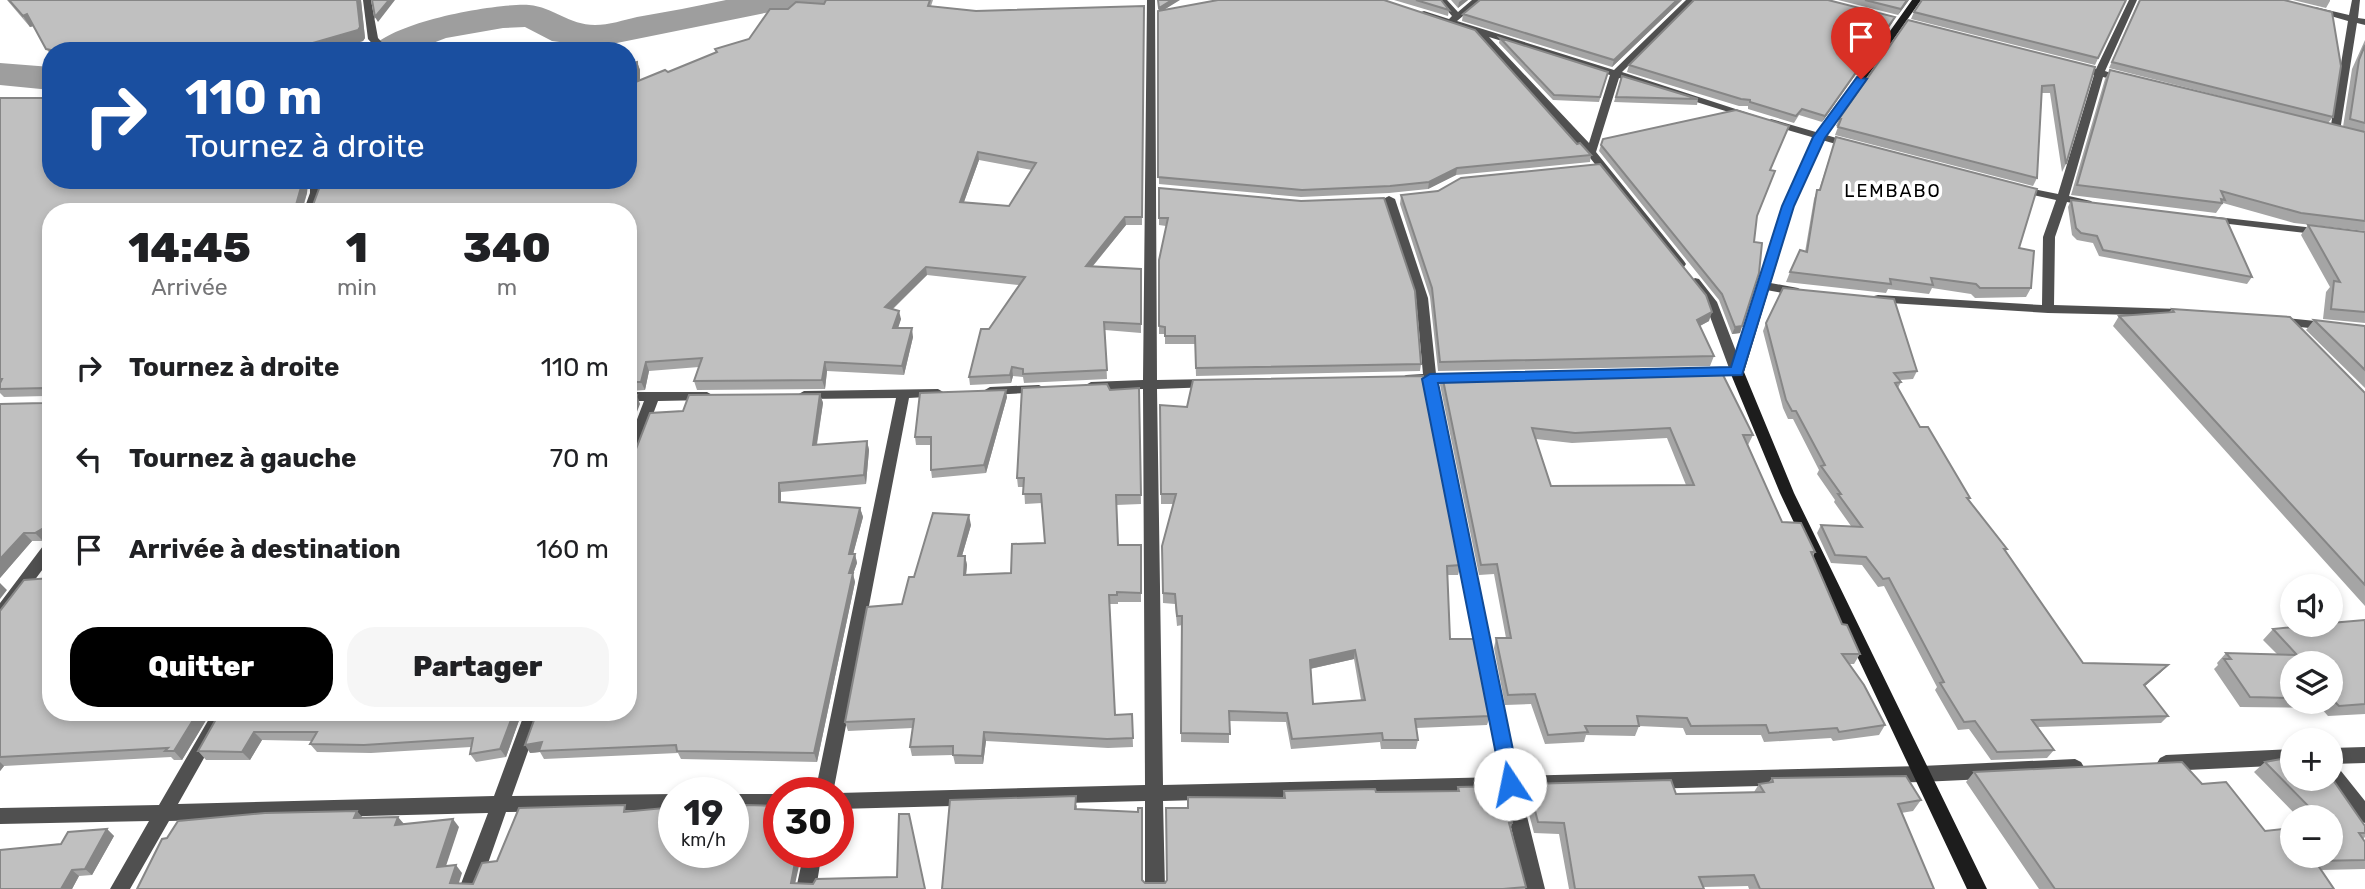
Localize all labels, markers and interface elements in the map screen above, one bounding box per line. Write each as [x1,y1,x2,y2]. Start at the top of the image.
pin [1831,7,1891,79]
icon: arrive [1842,18,1880,56]
text: 110 m [185,68,322,126]
icon: right [70,70,161,161]
text: Tournez à droite [185,127,425,165]
district label: LEMBABO [1844,180,1942,202]
text: 14:45 [128,223,251,273]
text: 1 [346,223,368,273]
text: 340 [463,223,551,273]
text: Arrivée [151,273,228,301]
text: min [337,273,377,301]
text: m [497,273,517,301]
icon: right [70,349,108,387]
text: Tournez à droite [129,352,339,383]
text: 110 m [541,352,609,383]
icon: left [70,440,108,478]
text: Tournez à gauche [129,443,357,474]
text: 70 m [550,443,609,474]
icon: arrive [70,531,108,569]
text: Arrivée à destination [129,534,401,565]
text: 160 m [536,534,609,565]
map controls [2280,574,2343,868]
button: sound [2280,574,2343,637]
button: Quitter [70,627,333,707]
button: Partager [347,627,609,707]
button: layers [2280,651,2343,714]
button: + [2280,728,2343,791]
position arrow [1473,747,1547,821]
speed limit sign: 30 [763,777,854,868]
text: 19 [684,792,723,834]
button: − [2280,805,2343,868]
text: km/h [681,829,726,851]

